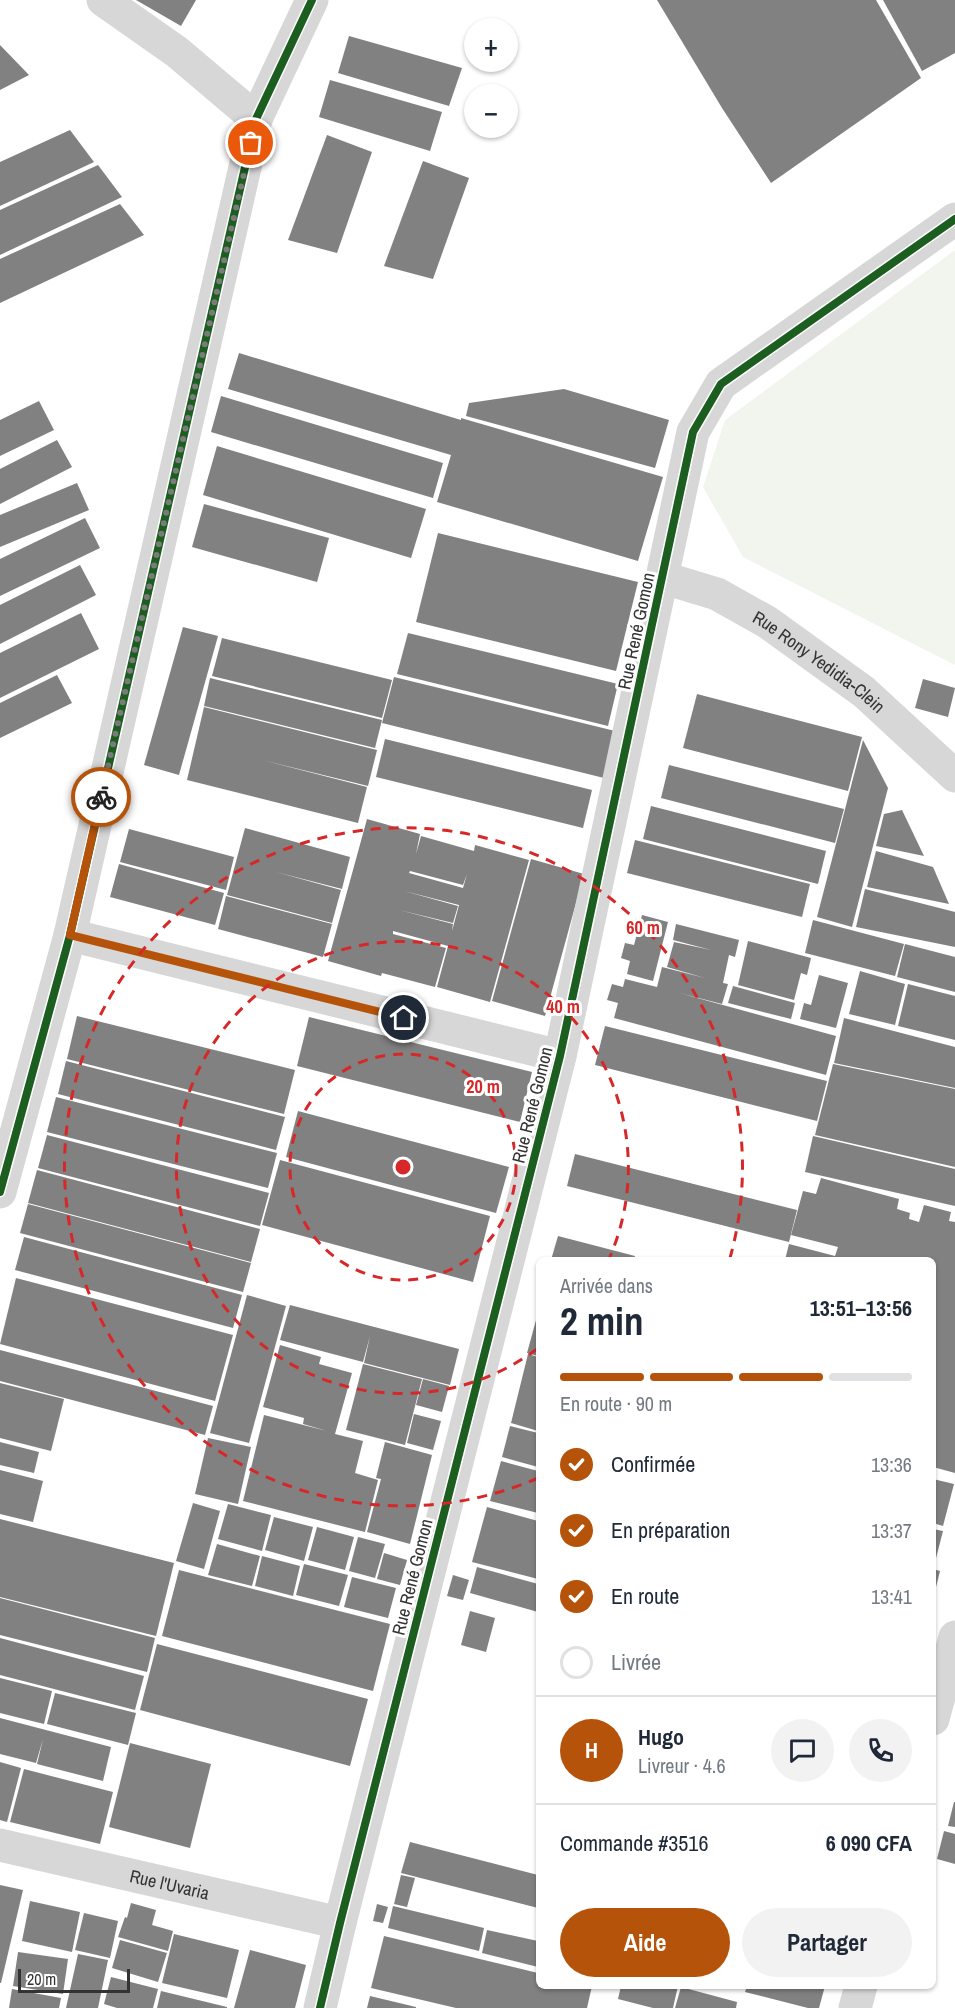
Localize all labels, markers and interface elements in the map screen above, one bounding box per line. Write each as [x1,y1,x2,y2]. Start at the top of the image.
map controls [464,18,518,138]
button: + [464,18,518,72]
button: − [464,84,518,138]
pin [225,117,276,168]
icon: bag [234,126,267,159]
street label: Rue René Gomon [611,570,661,692]
street label: Rue Rony Yedidia-Clein [749,604,891,718]
courier [71,767,131,827]
icon: bike [85,781,118,814]
text: 60 m [626,915,660,940]
pin [378,992,429,1043]
text: 40 m [546,994,580,1019]
icon: home [387,1001,420,1034]
street label: Rue René Gomon [505,1044,559,1166]
text: 20 m [466,1074,500,1099]
centre of rings [393,1157,413,1177]
text: Arrivée dans [560,1272,653,1299]
text: 13:51–13:56 [810,1293,912,1323]
text: 2 min [560,1295,644,1347]
text: En route · 90 m [560,1390,672,1417]
icon: check [560,1448,593,1481]
text: Confirmée [611,1449,695,1479]
text: 13:36 [871,1451,912,1478]
icon: check [560,1514,593,1547]
text: En préparation [611,1515,730,1545]
street label: Rue René Gomon [385,1516,439,1638]
text: 13:37 [871,1517,912,1544]
icon: check [560,1580,593,1613]
text: En route [611,1581,679,1611]
text: 13:41 [871,1583,912,1610]
text: Livrée [611,1647,661,1677]
button: chat [771,1719,834,1782]
button: phone [849,1719,912,1782]
text: Hugo [638,1722,684,1752]
text: H [585,1735,598,1765]
text: Livreur · 4.6 [638,1752,726,1779]
text: Commande #3516 [560,1828,708,1858]
text: 6 090 CFA [826,1828,912,1858]
street label: Rue l'Uvaria [127,1863,212,1905]
button: Aide [560,1908,730,1977]
button: Partager [742,1908,912,1977]
scale bar [18,1966,130,1994]
text: 20 m [27,1968,56,1990]

